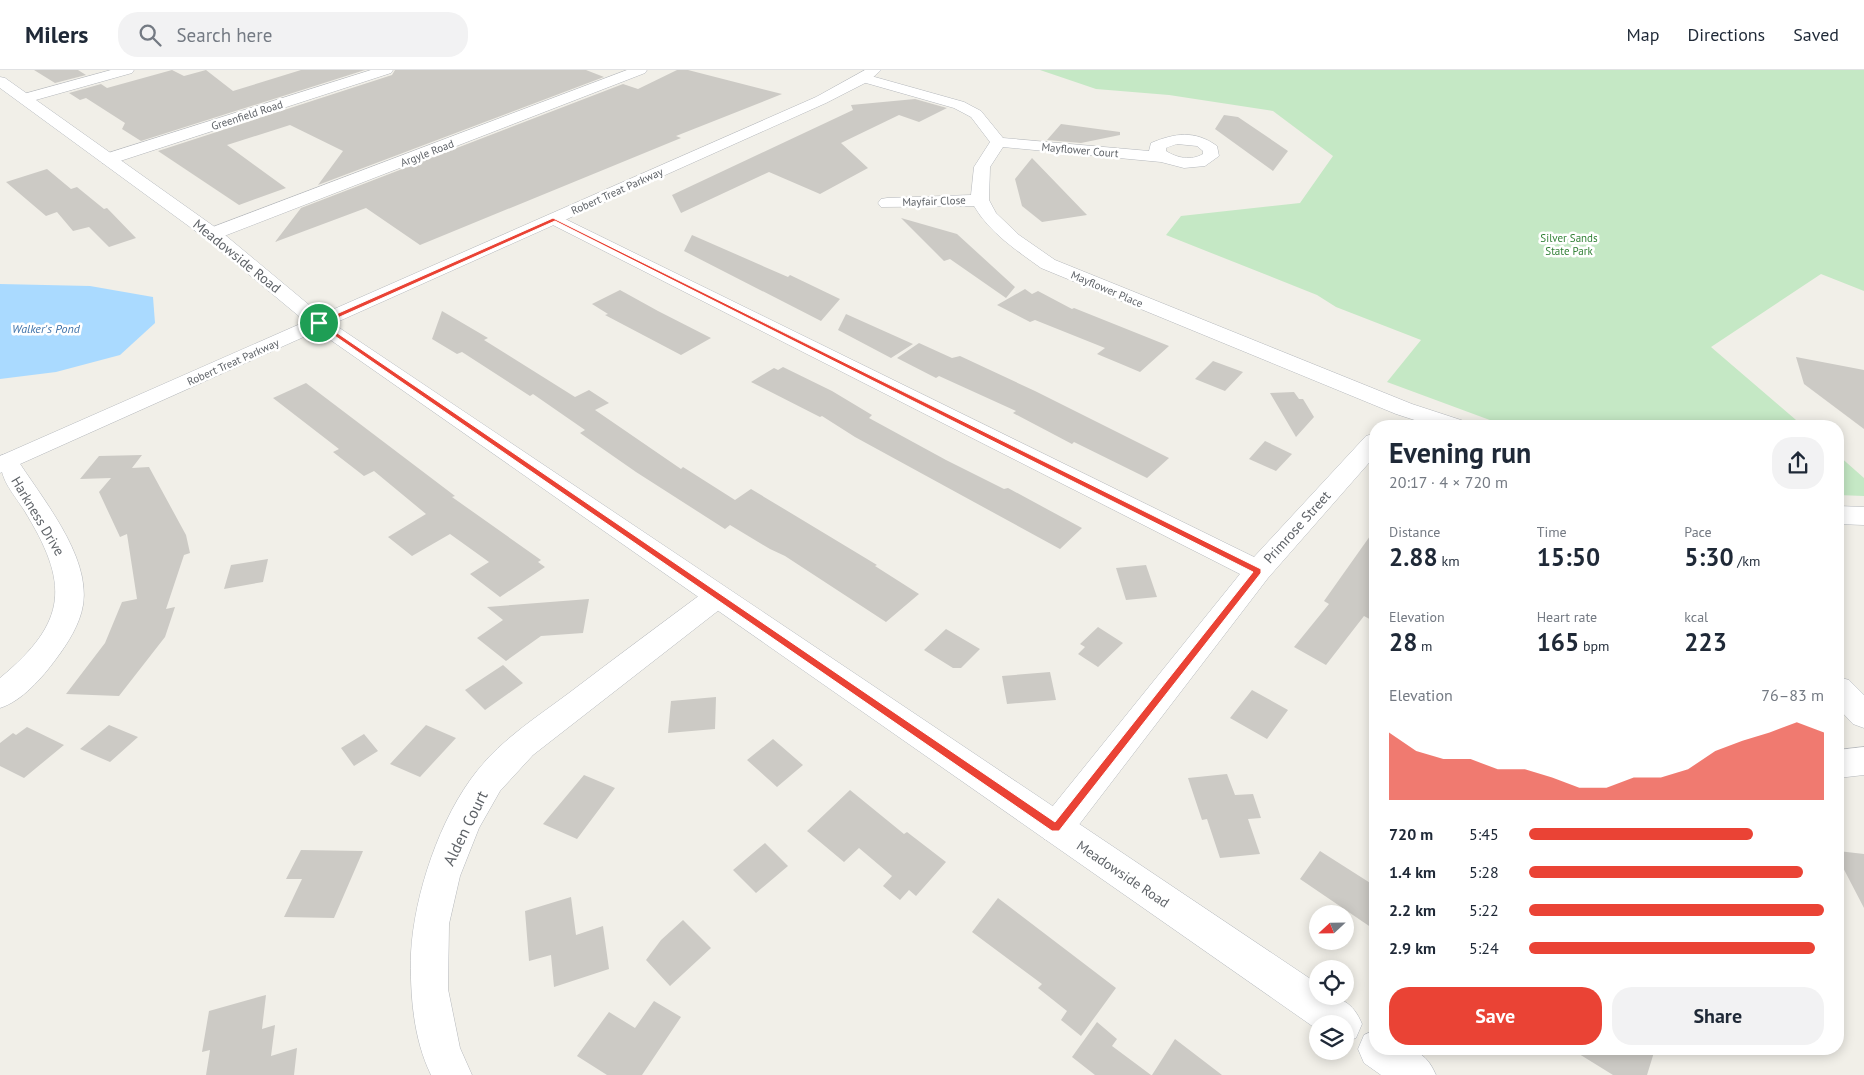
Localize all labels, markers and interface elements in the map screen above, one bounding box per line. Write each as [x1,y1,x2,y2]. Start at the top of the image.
search box [118,12,468,57]
text: Milers [25,19,88,50]
icon: search [136,21,164,49]
text: Search here [176,23,272,47]
text: Map [1627,23,1659,46]
text: Directions [1687,23,1765,46]
text: Saved [1793,23,1839,46]
street label: Greenfield Road [209,97,285,133]
street label: Argyle Road [398,136,456,170]
street label: Mayflower Court [1041,140,1119,160]
street label: Robert Treat Parkway [569,164,666,218]
street label: Mayfair Close [902,193,966,209]
street label: Meadowside Road [189,215,285,297]
park label: Silver Sands State Park [1540,231,1598,258]
street label: Mayflower Place [1069,268,1145,311]
pin [298,302,340,344]
icon: arrive [305,309,333,337]
water label: Walker's Pond [12,321,81,336]
street label: Robert Treat Parkway [185,335,282,389]
text: Evening run [1389,434,1531,471]
button: share [1772,437,1824,489]
text: 20:17 · 4 × 720 m [1389,472,1508,492]
street label: Harkness Drive [7,473,69,559]
street label: Primrose Street [1260,487,1335,567]
text: Distance [1389,523,1440,541]
text: Time [1537,523,1567,541]
text: Pace [1684,523,1712,541]
text: 2.88 [1389,541,1438,573]
text: 15:50 [1537,541,1600,573]
text: 5:30 [1684,541,1734,573]
text: km [1438,552,1460,570]
text: /km [1734,552,1760,570]
text: Elevation [1389,608,1445,626]
text: Heart rate [1537,608,1597,626]
text: kcal [1684,608,1708,626]
text: 28 [1389,626,1417,658]
text: 165 [1537,626,1579,658]
text: 223 [1684,626,1727,658]
text: m [1417,637,1432,655]
text: bpm [1579,637,1609,655]
text: Elevation [1389,685,1453,705]
text: 76–83 m [1761,685,1824,705]
street label: Alden Court [438,787,492,869]
text: 720 m [1389,824,1433,844]
text: 5:45 [1469,824,1499,844]
street label: Meadowside Road [1073,836,1173,912]
text: 1.4 km [1389,862,1436,882]
text: 5:28 [1469,862,1499,882]
text: 2.2 km [1389,900,1436,920]
text: 5:22 [1469,900,1499,920]
north arrow [1309,905,1354,950]
map controls [1309,905,1354,1060]
text: 2.9 km [1389,938,1436,958]
text: 5:24 [1469,938,1499,958]
button: locate [1309,960,1354,1005]
button: Save [1389,987,1602,1045]
button: Share [1612,987,1824,1045]
button: layers [1309,1015,1354,1060]

